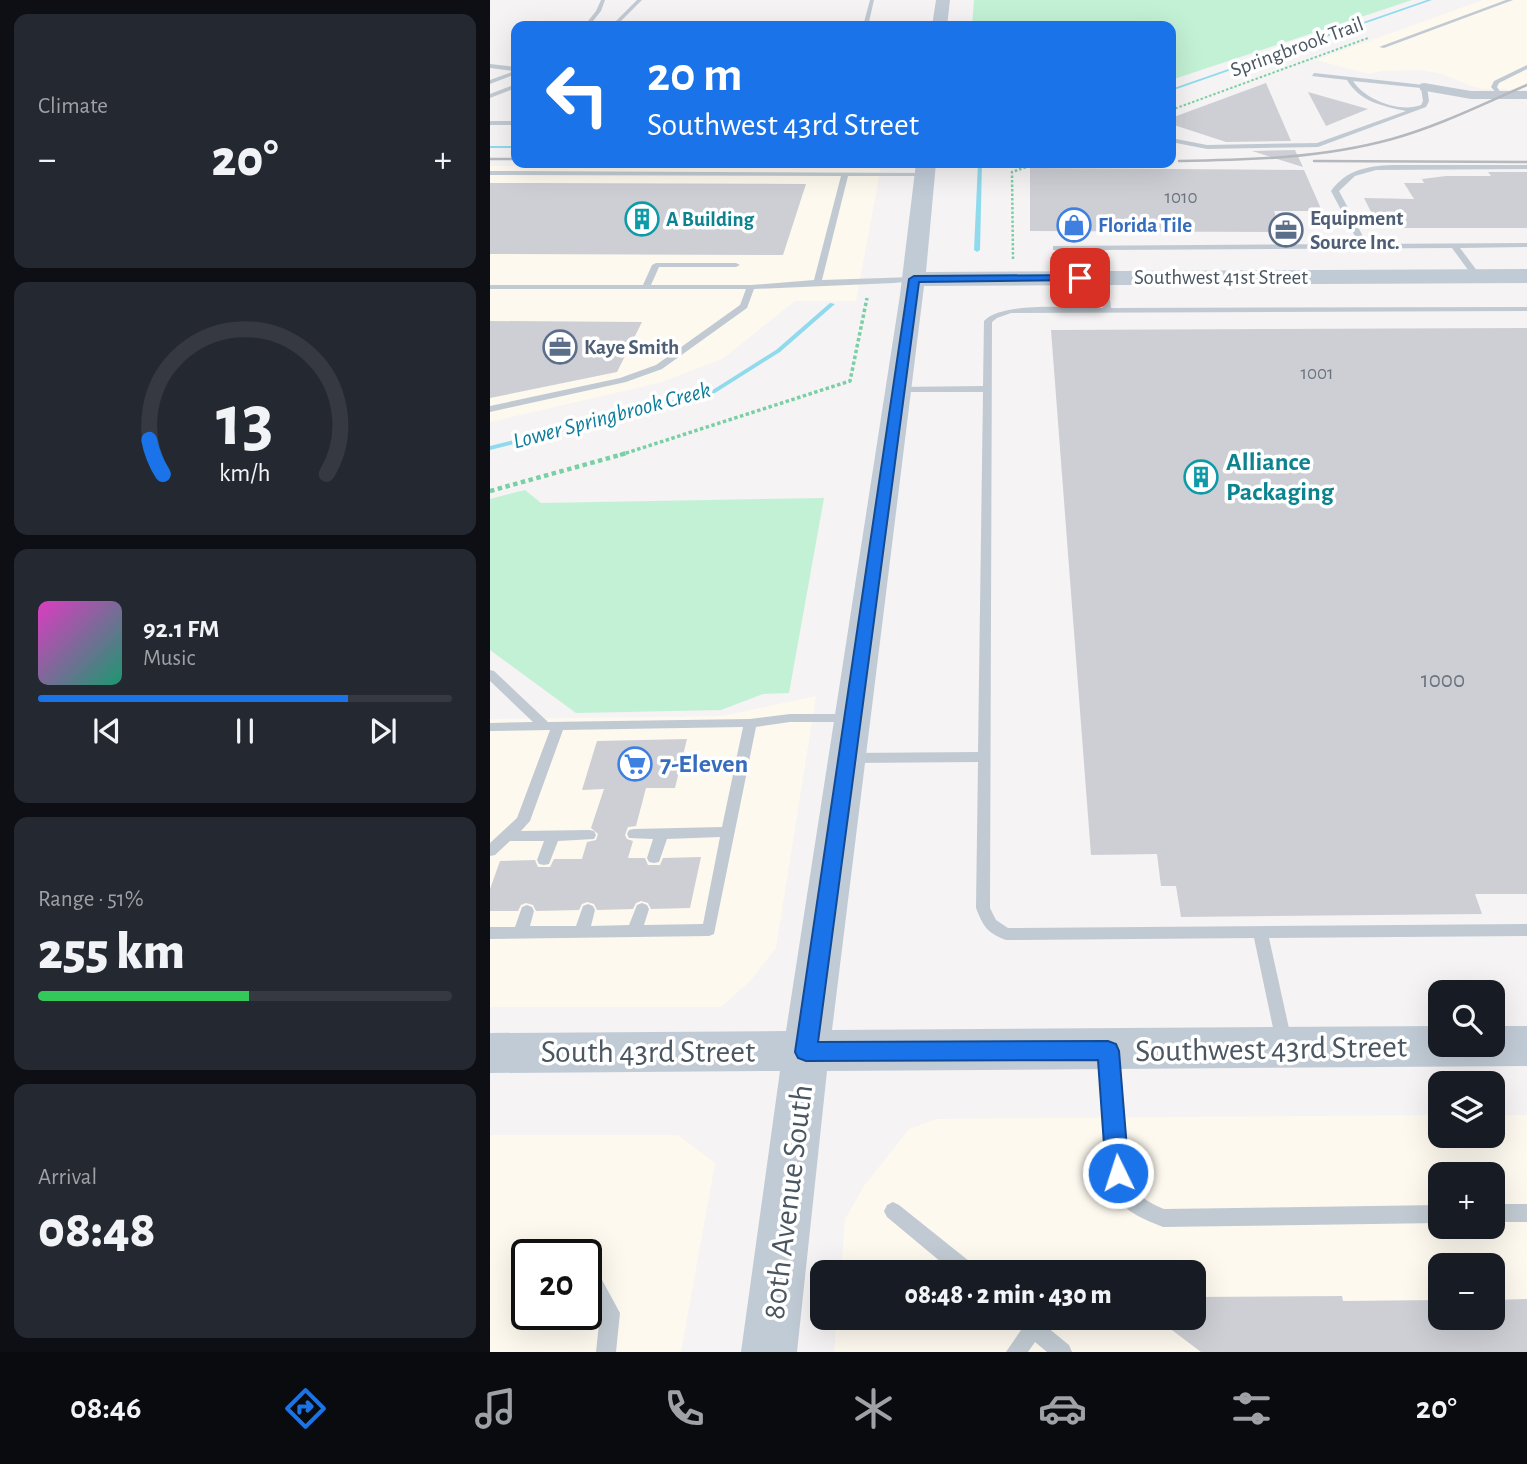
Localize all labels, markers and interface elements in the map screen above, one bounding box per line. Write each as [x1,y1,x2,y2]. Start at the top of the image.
street label: Springbrook Trail [1228,13,1366,81]
icon: left [532,49,623,140]
text: 20 m [647,51,743,100]
text: Climate [38,95,108,118]
text: Southwest 43rd Street [647,109,919,141]
text: 20° [211,133,279,185]
text: − [38,141,56,179]
text: + [434,141,452,179]
house number: 1010 [1164,188,1198,207]
building icon: A Building [623,200,661,238]
shop icon: Florida Tile [1055,206,1093,244]
place label: Equipment Source Inc. [1310,208,1403,253]
place label: A Building [666,209,755,230]
office icon: Equipment Source Inc. [1267,211,1305,249]
place label: Florida Tile [1098,215,1192,236]
pin [1050,248,1110,308]
icon: arrive [1061,259,1099,297]
street label: Southwest 41st Street [1134,267,1308,288]
office icon: Kaye Smith [541,328,579,366]
place label: Kaye Smith [584,337,679,358]
house number: 1001 [1300,364,1334,383]
water label: Lower Springbrook Creek [511,378,714,453]
text: 13 [216,387,274,460]
place label: Alliance Packaging [1226,449,1335,505]
building icon: Alliance Packaging [1182,458,1220,496]
text: km/h [219,461,271,486]
text: 92.1 FM [143,616,219,642]
text: Music [143,647,195,670]
house number: 1000 [1421,669,1465,692]
icon: previous [88,712,126,750]
icon: pause [226,712,264,750]
icon: next [364,712,402,750]
supermarket icon: 7-Eleven [616,745,654,783]
place label: 7-Eleven [660,751,748,777]
text: Range · 51% [38,888,144,911]
text: 255 km [38,926,185,978]
map controls [1428,980,1505,1330]
button: search [1428,980,1505,1057]
street label: Southwest 43rd Street [1135,1031,1407,1067]
street label: South 43rd Street [541,1036,755,1068]
button: layers [1428,1071,1505,1148]
street label: 80th Avenue South [758,1083,818,1321]
position arrow [1081,1136,1155,1210]
button: + [1428,1162,1505,1239]
text: Arrival [38,1166,97,1189]
text: 08:48 [38,1204,156,1256]
speed limit sign: 20 [511,1239,602,1330]
button: − [1428,1253,1505,1330]
text: 08:48 · 2 min · 430 m [904,1282,1112,1308]
icon: directions [281,1384,330,1433]
icon: music [471,1384,520,1433]
icon: phone [660,1384,709,1433]
icon: climate [849,1384,898,1433]
icon: car [1038,1384,1087,1433]
icon: filters [1227,1384,1276,1433]
text: 08:46 [70,1392,141,1424]
text: 20° [1416,1392,1457,1424]

